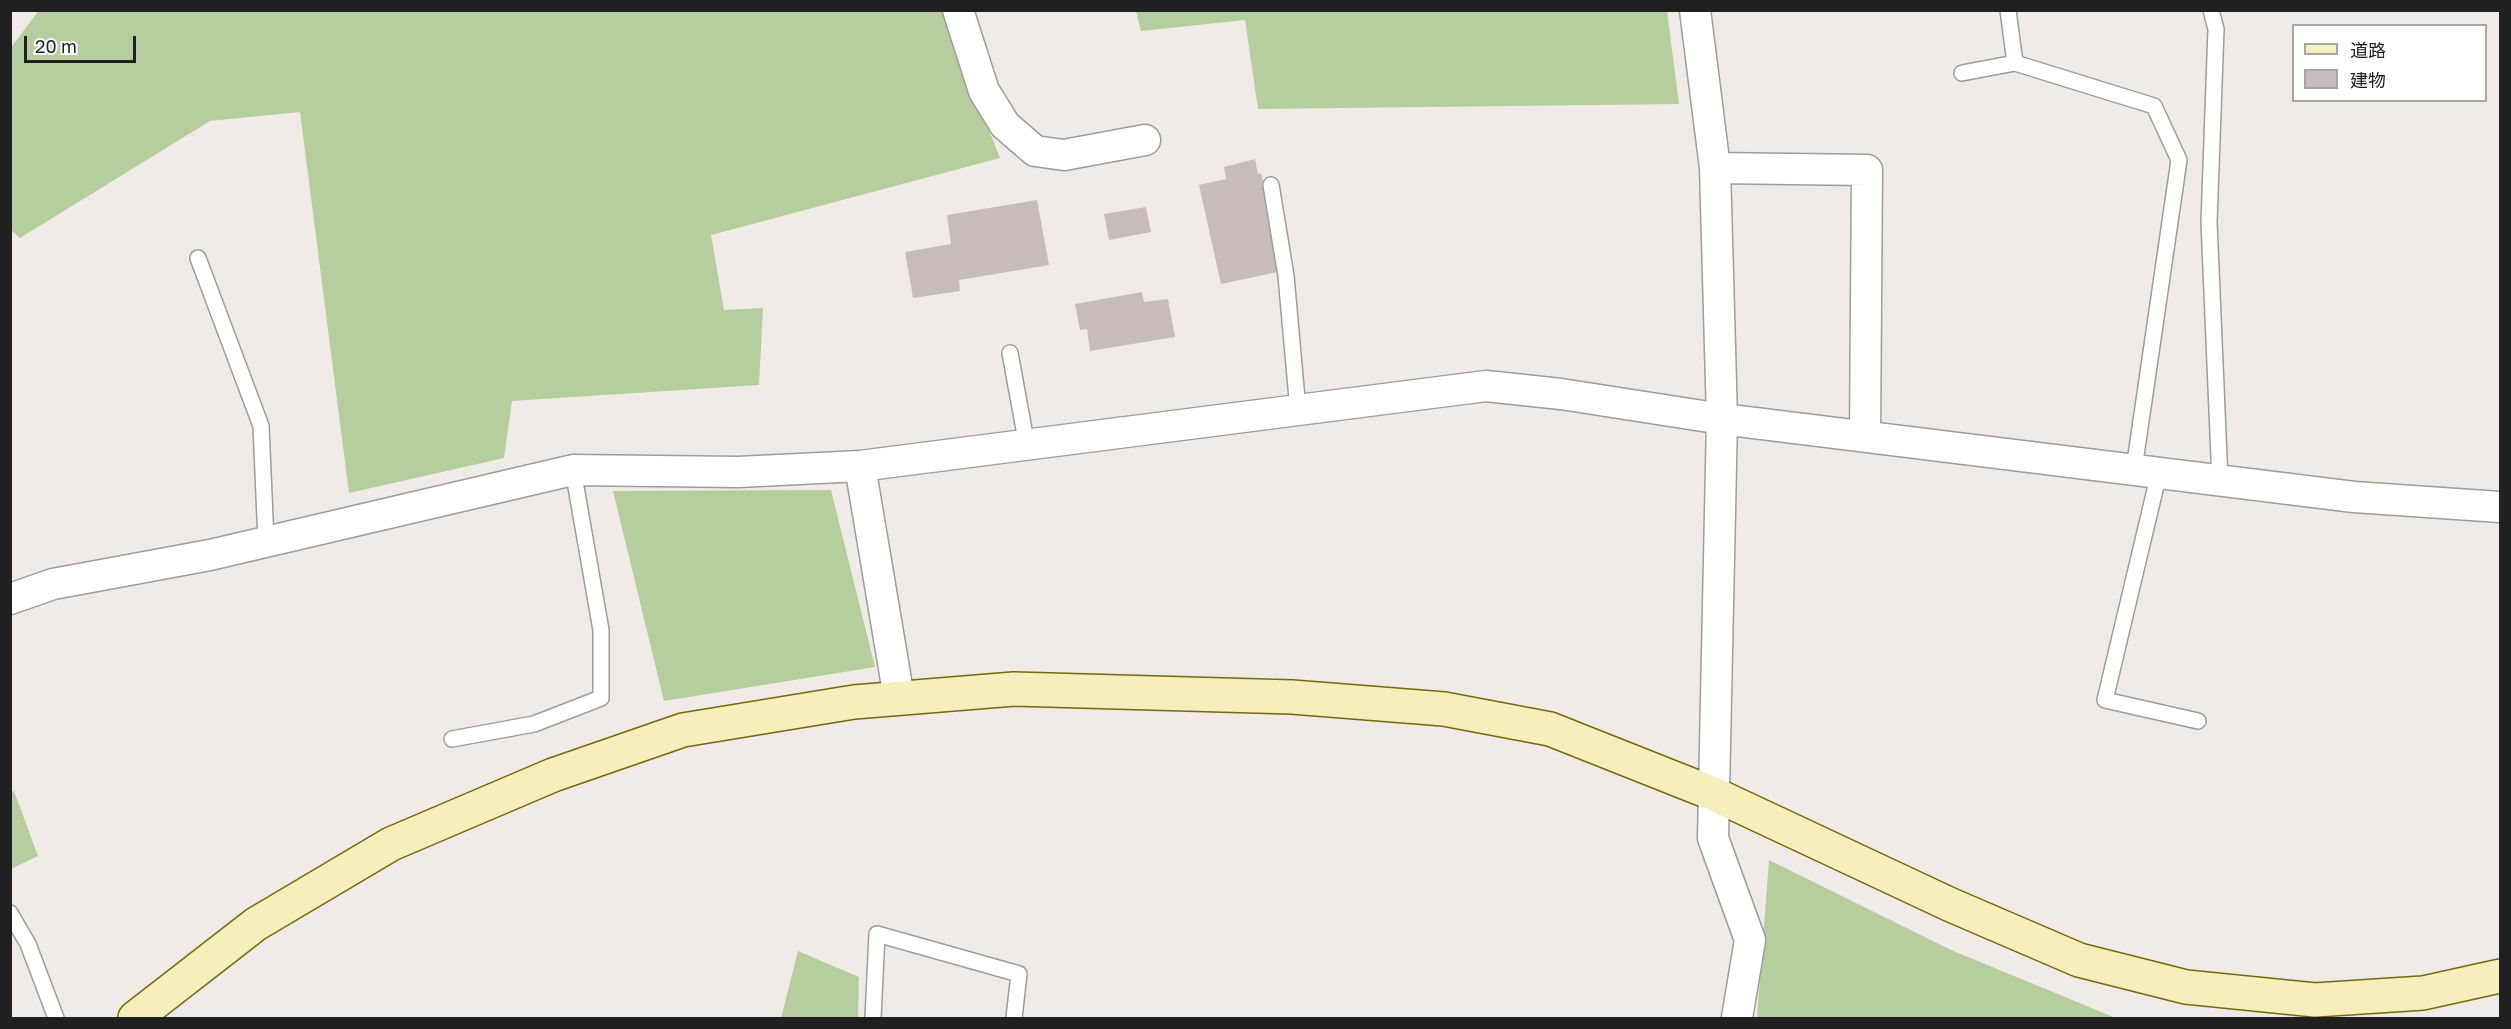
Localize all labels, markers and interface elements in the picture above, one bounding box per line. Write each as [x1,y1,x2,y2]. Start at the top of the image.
scale bar [27,24,140,62]
legend [2292,24,2487,102]
text: 20 m [35,35,77,57]
text: 道路 [2350,39,2386,61]
text: 建物 [2350,69,2386,91]

